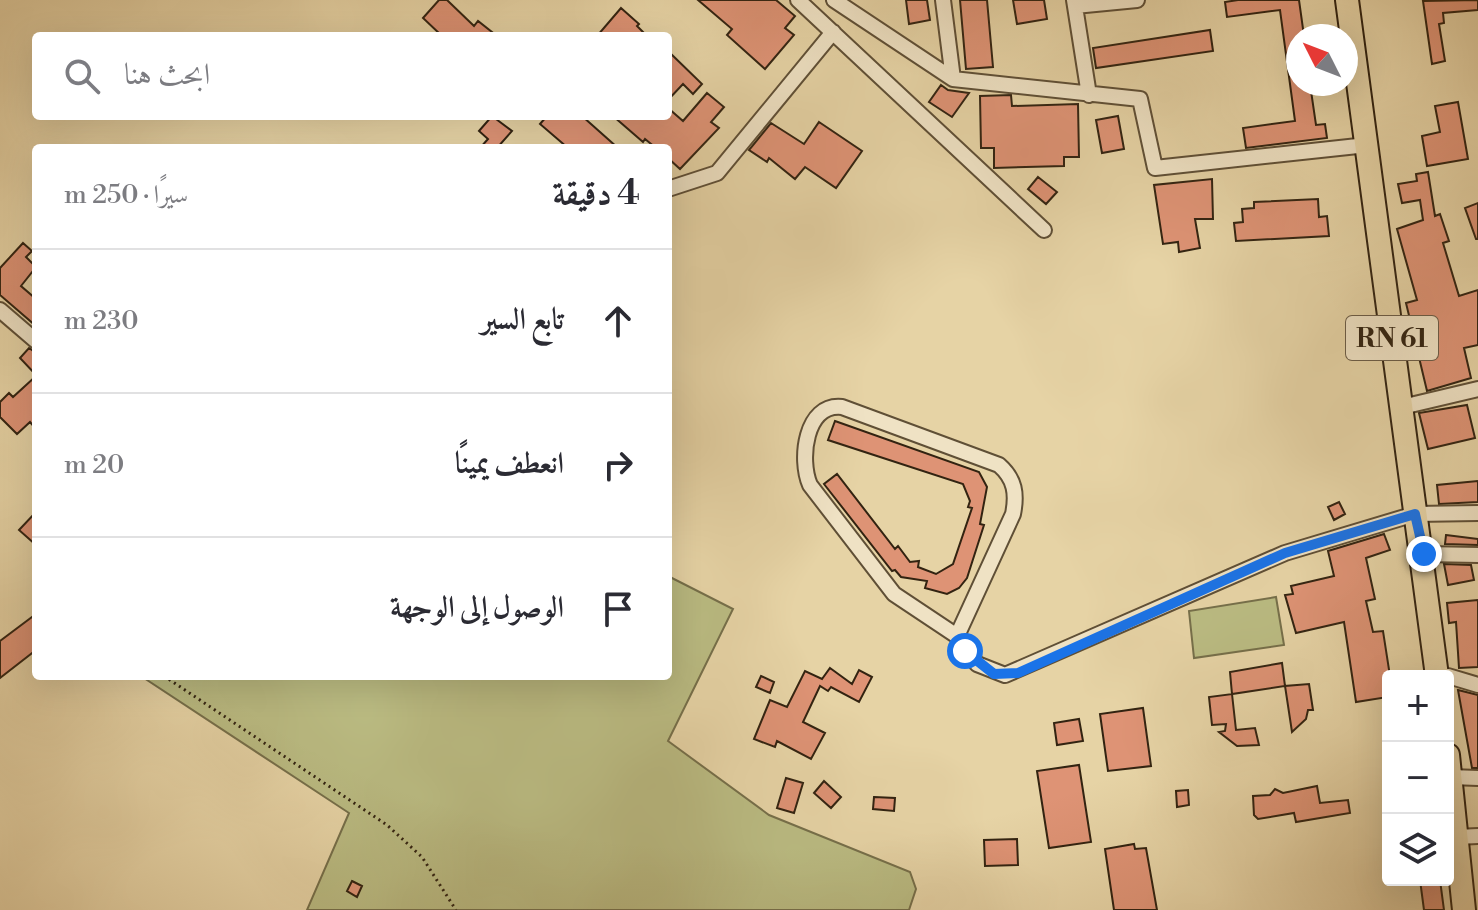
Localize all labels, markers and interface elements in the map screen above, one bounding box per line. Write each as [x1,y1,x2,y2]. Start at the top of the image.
north arrow [1286,24,1358,96]
search box [32,32,672,120]
icon: search [60,54,104,98]
text: ابحث هنا [124,56,210,94]
text: 4 دقيقة [552,173,640,215]
text: سيرًا · 250 m [64,179,188,211]
icon: ahead [596,299,640,343]
text: تابع السير [481,301,564,339]
text: 230 m [64,305,139,337]
road number: RN 61 [1346,316,1438,360]
icon: right [596,443,640,487]
text: انعطف يمينًا [455,445,564,483]
text: 20 m [64,449,124,481]
route end [1406,536,1442,572]
icon: arrive [596,587,640,631]
text: الوصول إلى الوجهة [390,589,564,627]
route start [947,633,983,669]
map controls [1382,670,1454,886]
button: + [1382,670,1454,742]
button: − [1382,742,1454,814]
button: layers [1382,814,1454,886]

